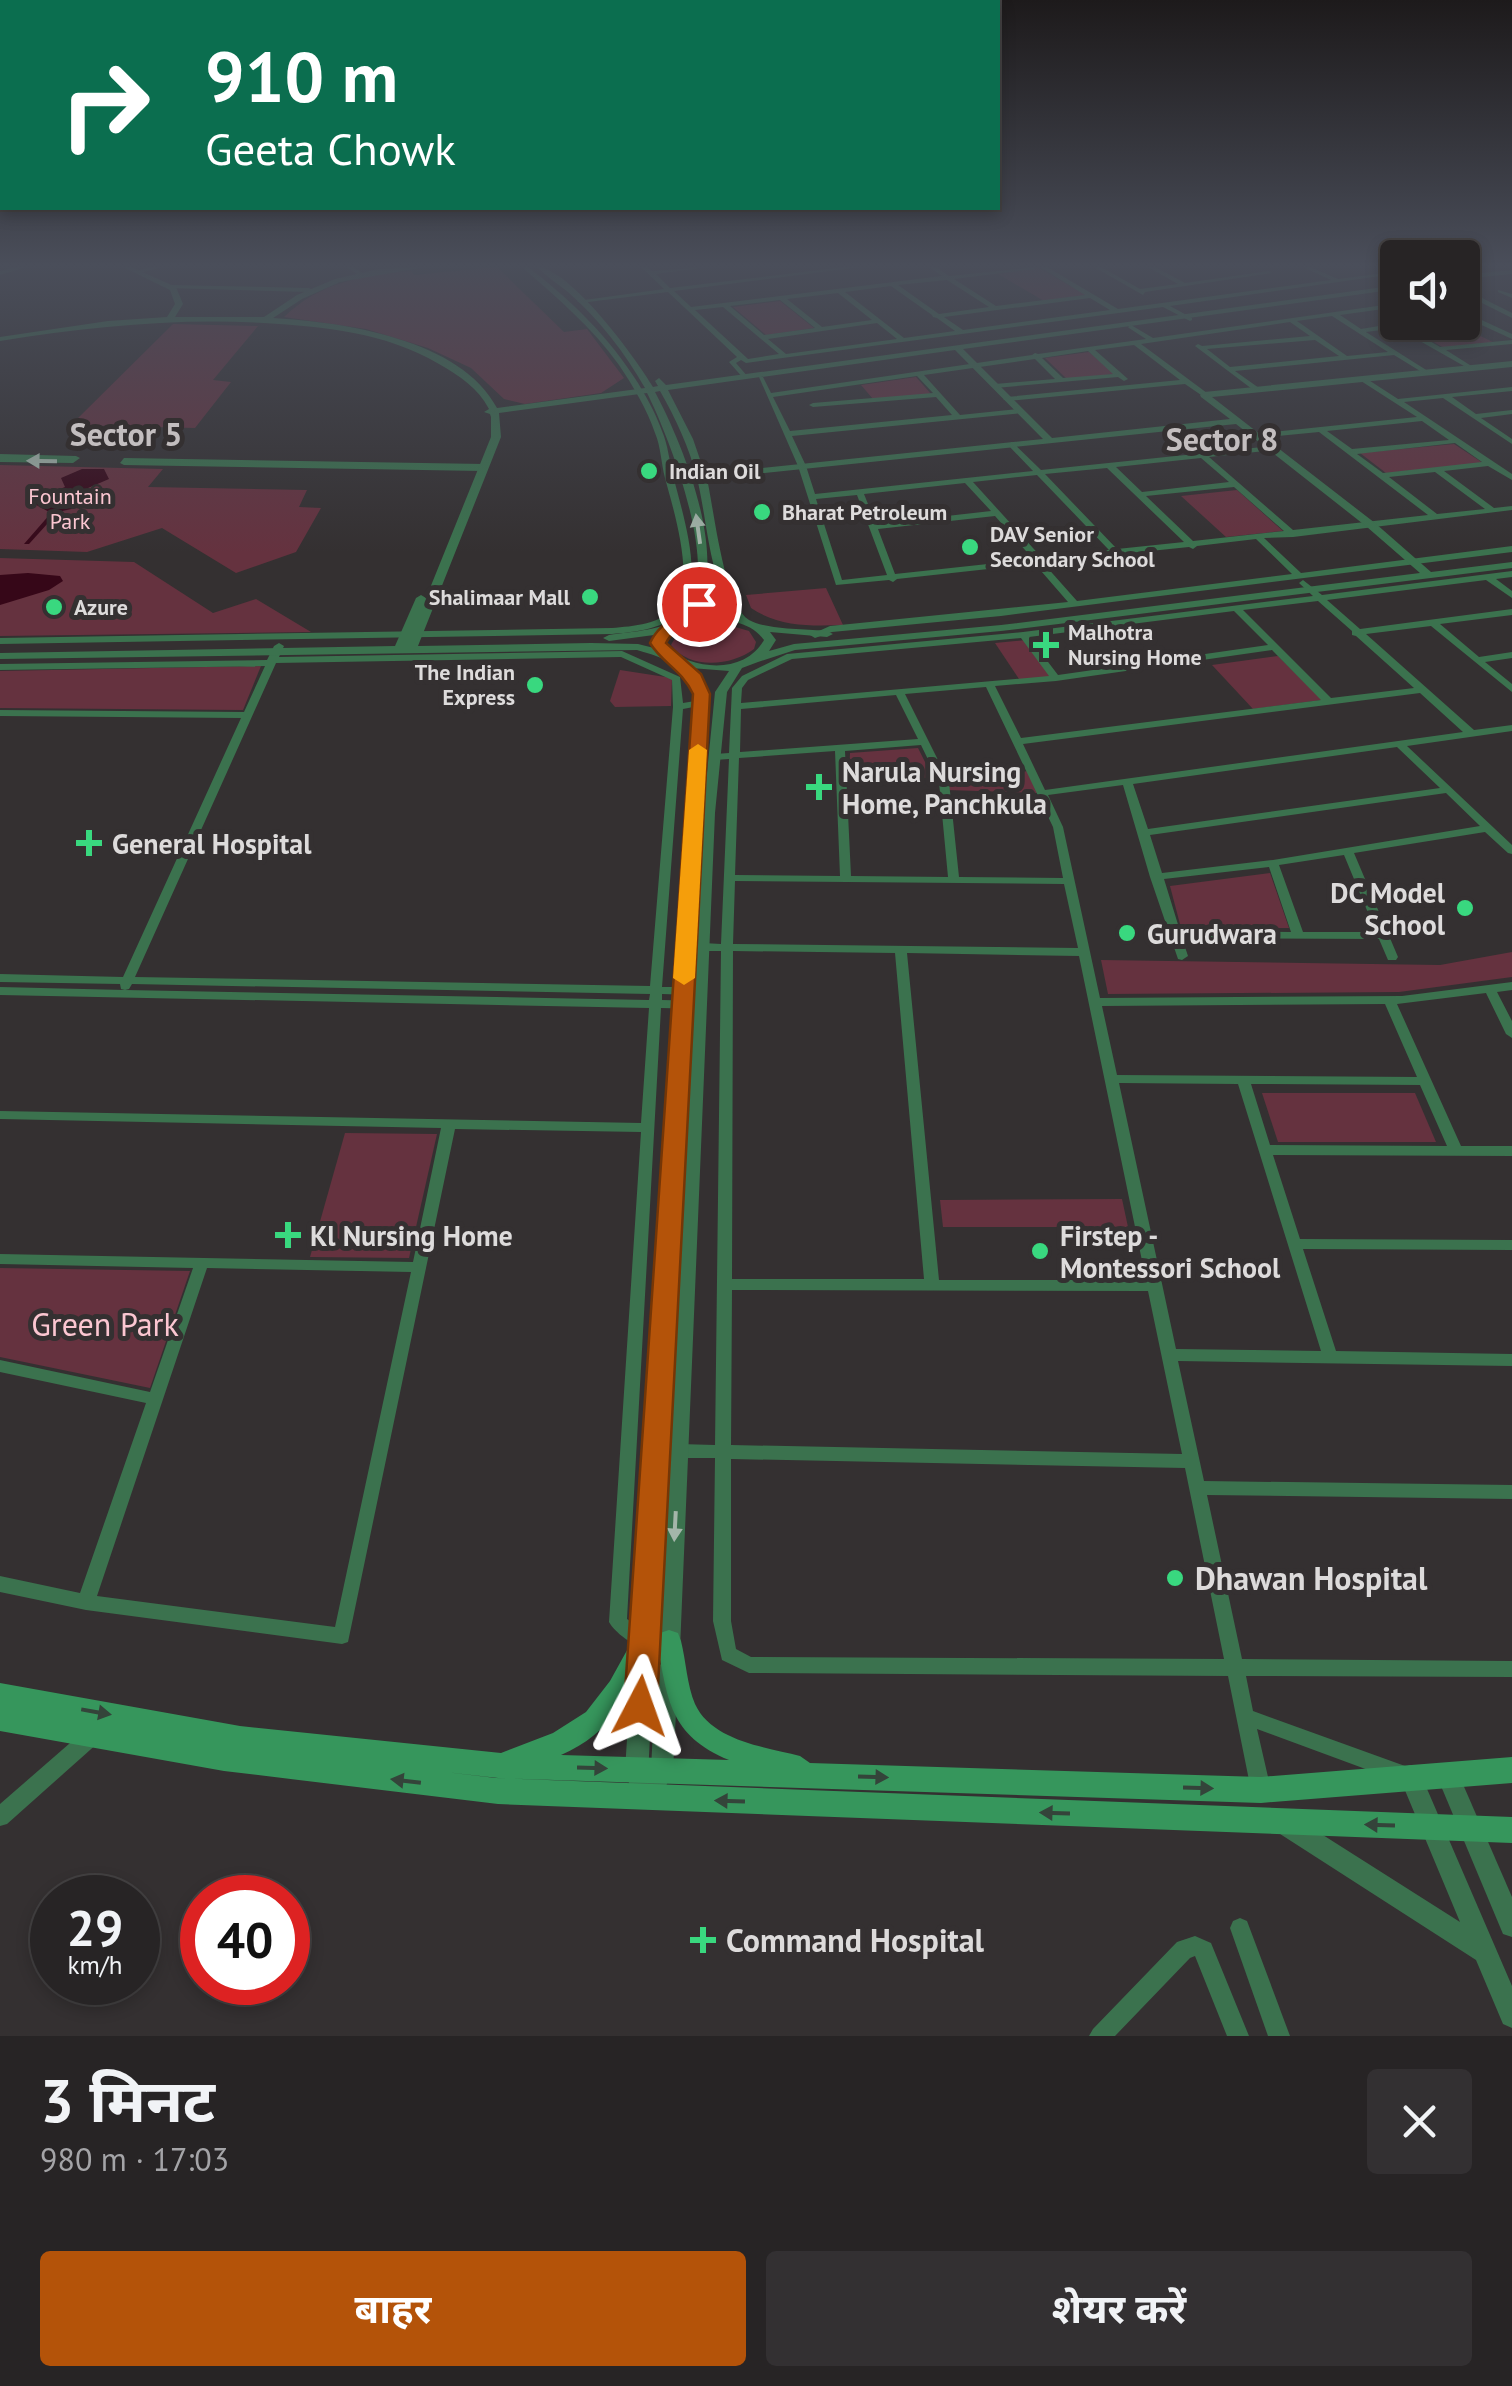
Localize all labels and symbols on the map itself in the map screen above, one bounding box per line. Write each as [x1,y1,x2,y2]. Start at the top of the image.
district label: Sector 5 [70,413,182,455]
district label: Sector 8 [1166,418,1278,460]
one-way arrow [25,452,57,468]
place label: Indian Oil [669,457,761,485]
marker: Indian Oil [638,460,660,482]
park label: Fountain Park [28,482,112,535]
place label: Bharat Petroleum [782,498,947,526]
marker: Bharat Petroleum [751,501,773,523]
one-way arrow [690,512,706,544]
place label: DAV Senior Secondary School [990,520,1155,573]
marker: DAV Senior Secondary School [959,536,981,558]
pin [657,562,742,647]
place label: Shalimaar Mall [429,583,571,611]
marker: Shalimaar Mall [579,586,601,608]
place label: Azure [74,593,128,621]
marker: Azure [43,596,65,618]
place label: Malhotra Nursing Home [1068,618,1202,671]
marker: Malhotra Nursing Home [1033,632,1059,658]
place label: The Indian Express [415,658,515,711]
marker: The Indian Express [524,674,546,696]
place label: Narula Nursing Home, Panchkula [842,753,1047,822]
marker: Narula Nursing Home, Panchkula [806,774,832,800]
place label: General Hospital [112,825,312,862]
marker: General Hospital [76,830,102,856]
place label: DC Model School [1330,874,1446,943]
marker: DC Model School [1454,897,1476,919]
place label: Gurudwara [1147,915,1277,952]
marker: Gurudwara [1116,922,1138,944]
place label: Kl Nursing Home [310,1217,513,1254]
place label: Firstep - Montessori School [1060,1217,1281,1286]
marker: Kl Nursing Home [275,1222,301,1248]
marker: Firstep - Montessori School [1029,1240,1051,1262]
park label: Green Park [31,1303,179,1345]
one-way arrow [667,1510,683,1542]
place label: Dhawan Hospital [1195,1557,1428,1599]
marker: Dhawan Hospital [1164,1567,1186,1589]
position arrow [588,1654,692,1758]
one-way arrow [81,1705,112,1720]
one-way arrow [577,1761,609,1777]
one-way arrow [858,1770,890,1786]
one-way arrow [389,1773,421,1789]
one-way arrow [1183,1780,1215,1796]
one-way arrow [714,1792,746,1808]
one-way arrow [1038,1805,1070,1821]
one-way arrow [1363,1817,1395,1833]
speed limit sign: 40 [180,1875,310,2005]
place label: Command Hospital [726,1919,985,1961]
marker: Command Hospital [690,1927,716,1953]

